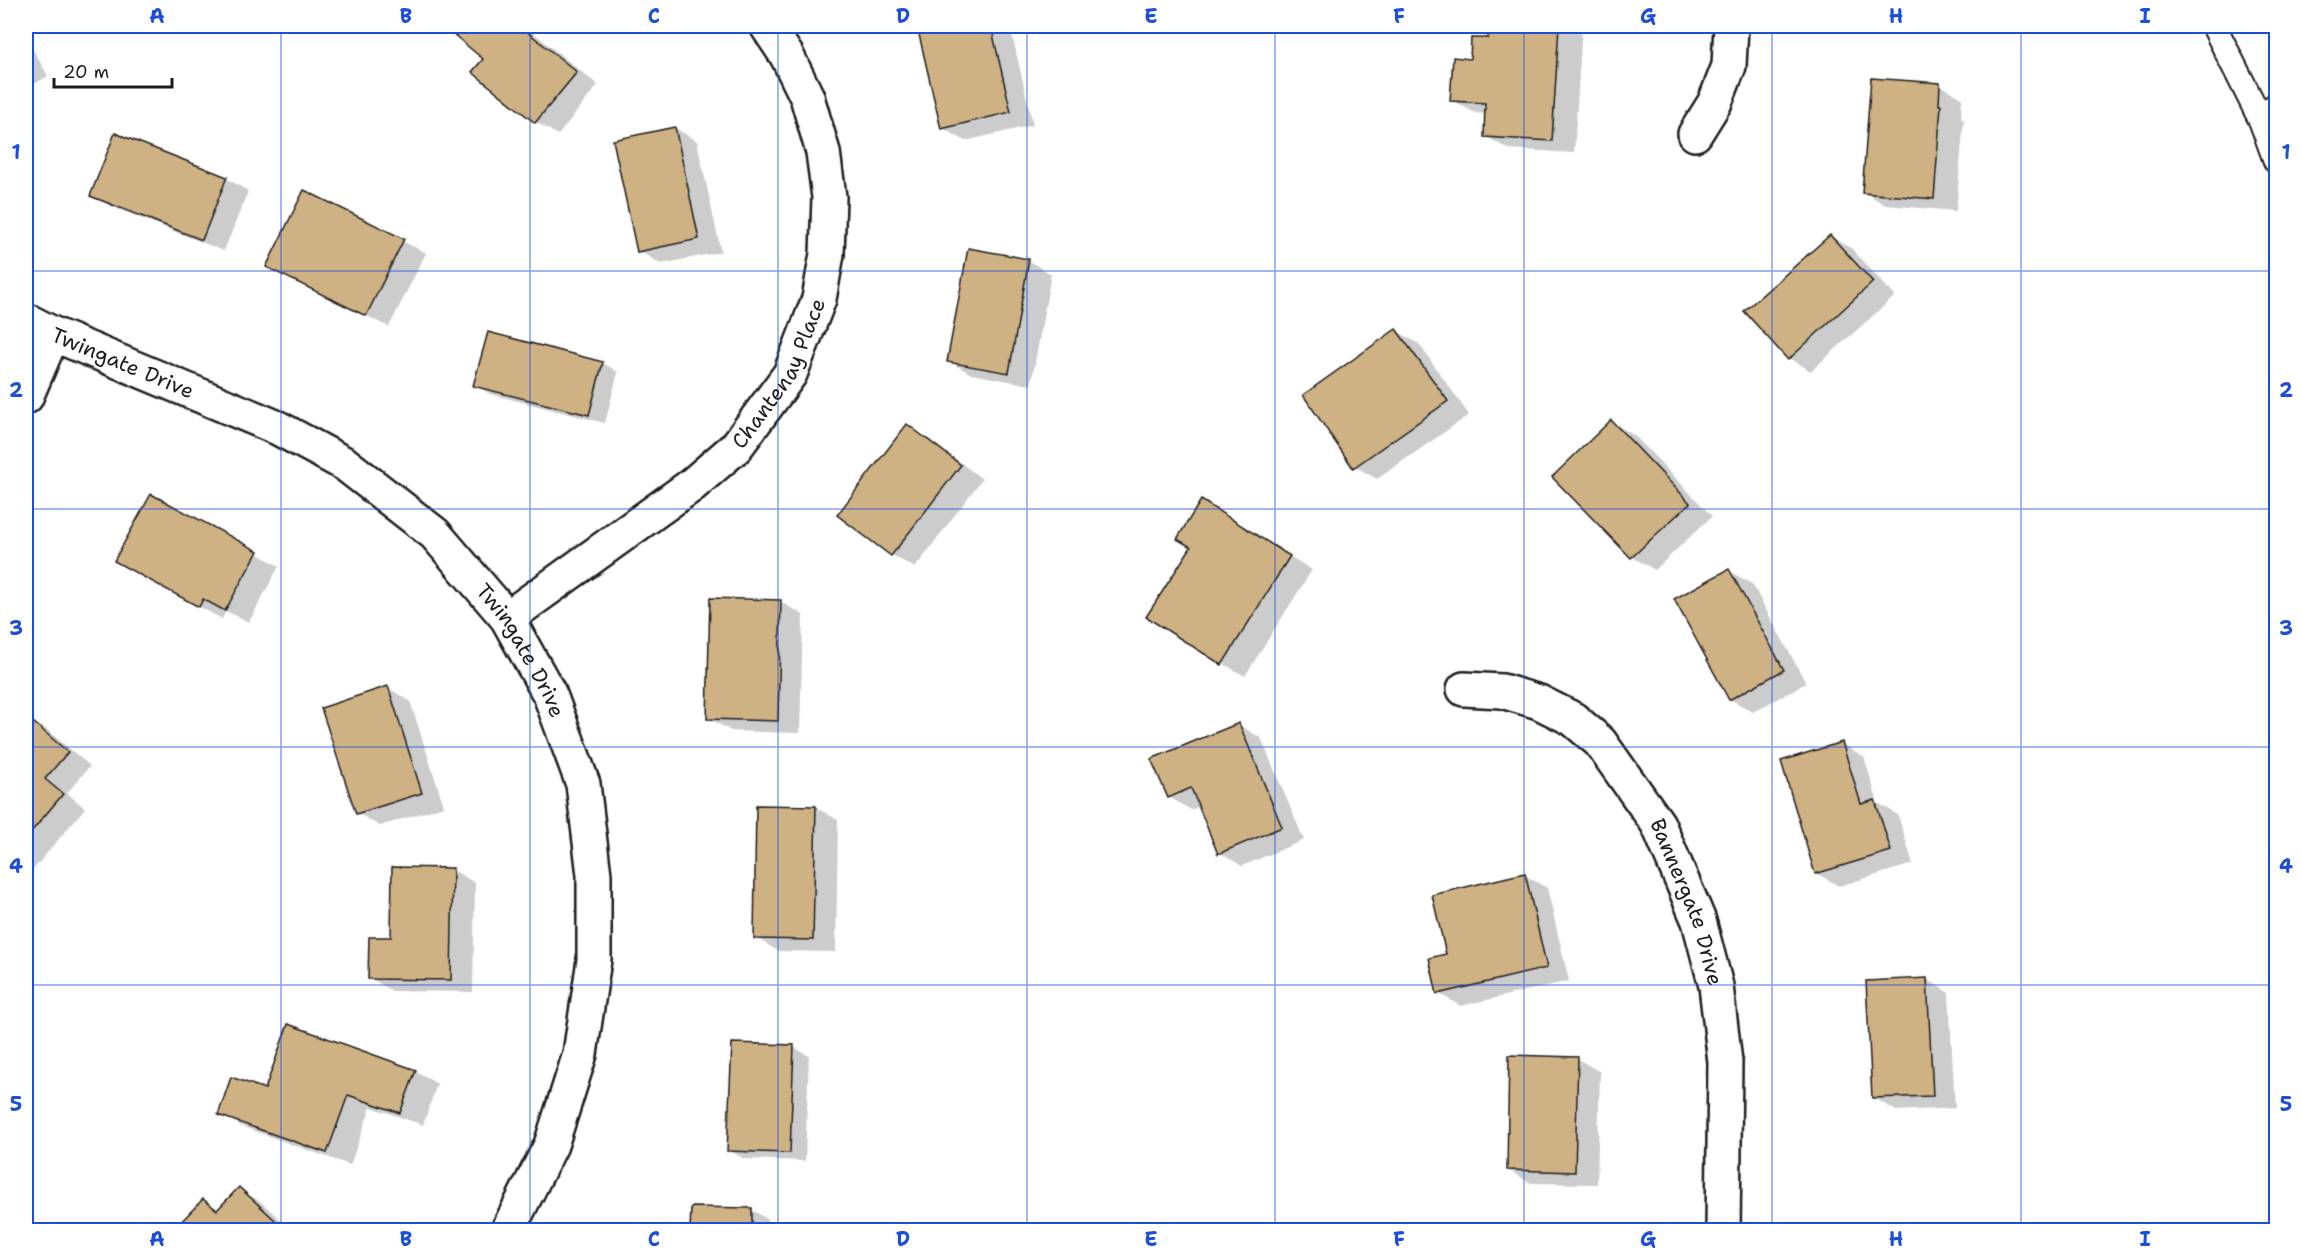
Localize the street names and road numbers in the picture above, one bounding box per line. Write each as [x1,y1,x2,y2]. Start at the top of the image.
street label: Chantenay Place [725,294,832,454]
street label: Twingate Drive [47,321,198,405]
street label: Twingate Drive [470,578,571,721]
street label: Bannergate Drive [1643,814,1729,989]

